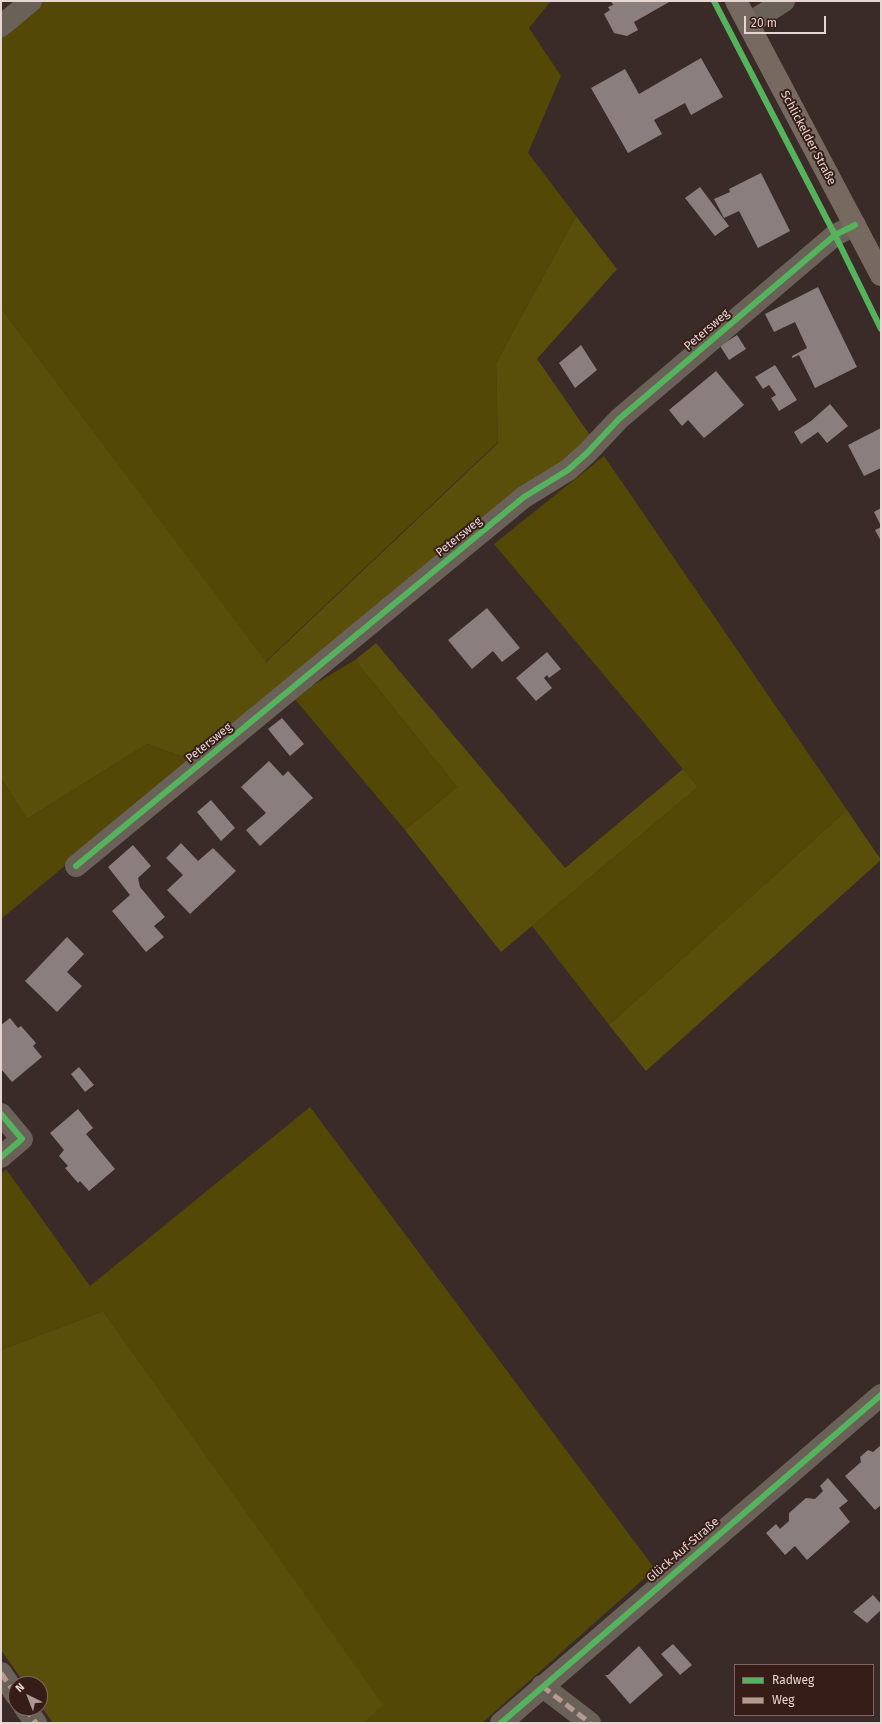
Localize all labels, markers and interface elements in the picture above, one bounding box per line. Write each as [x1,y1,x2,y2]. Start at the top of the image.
scale bar [746,8,828,34]
text: 20 m [751,16,777,30]
street label: Schlickelder Straße [777,88,839,188]
street label: Petersweg [681,306,733,354]
street label: Petersweg [433,514,485,560]
street label: Petersweg [183,720,235,766]
street label: Glück-Auf-Straße [644,1515,722,1585]
legend [734,1664,874,1716]
text: Radweg [772,1673,814,1687]
north arrow [8,1676,48,1716]
text: N [13,1680,27,1695]
text: Weg [772,1693,795,1707]

